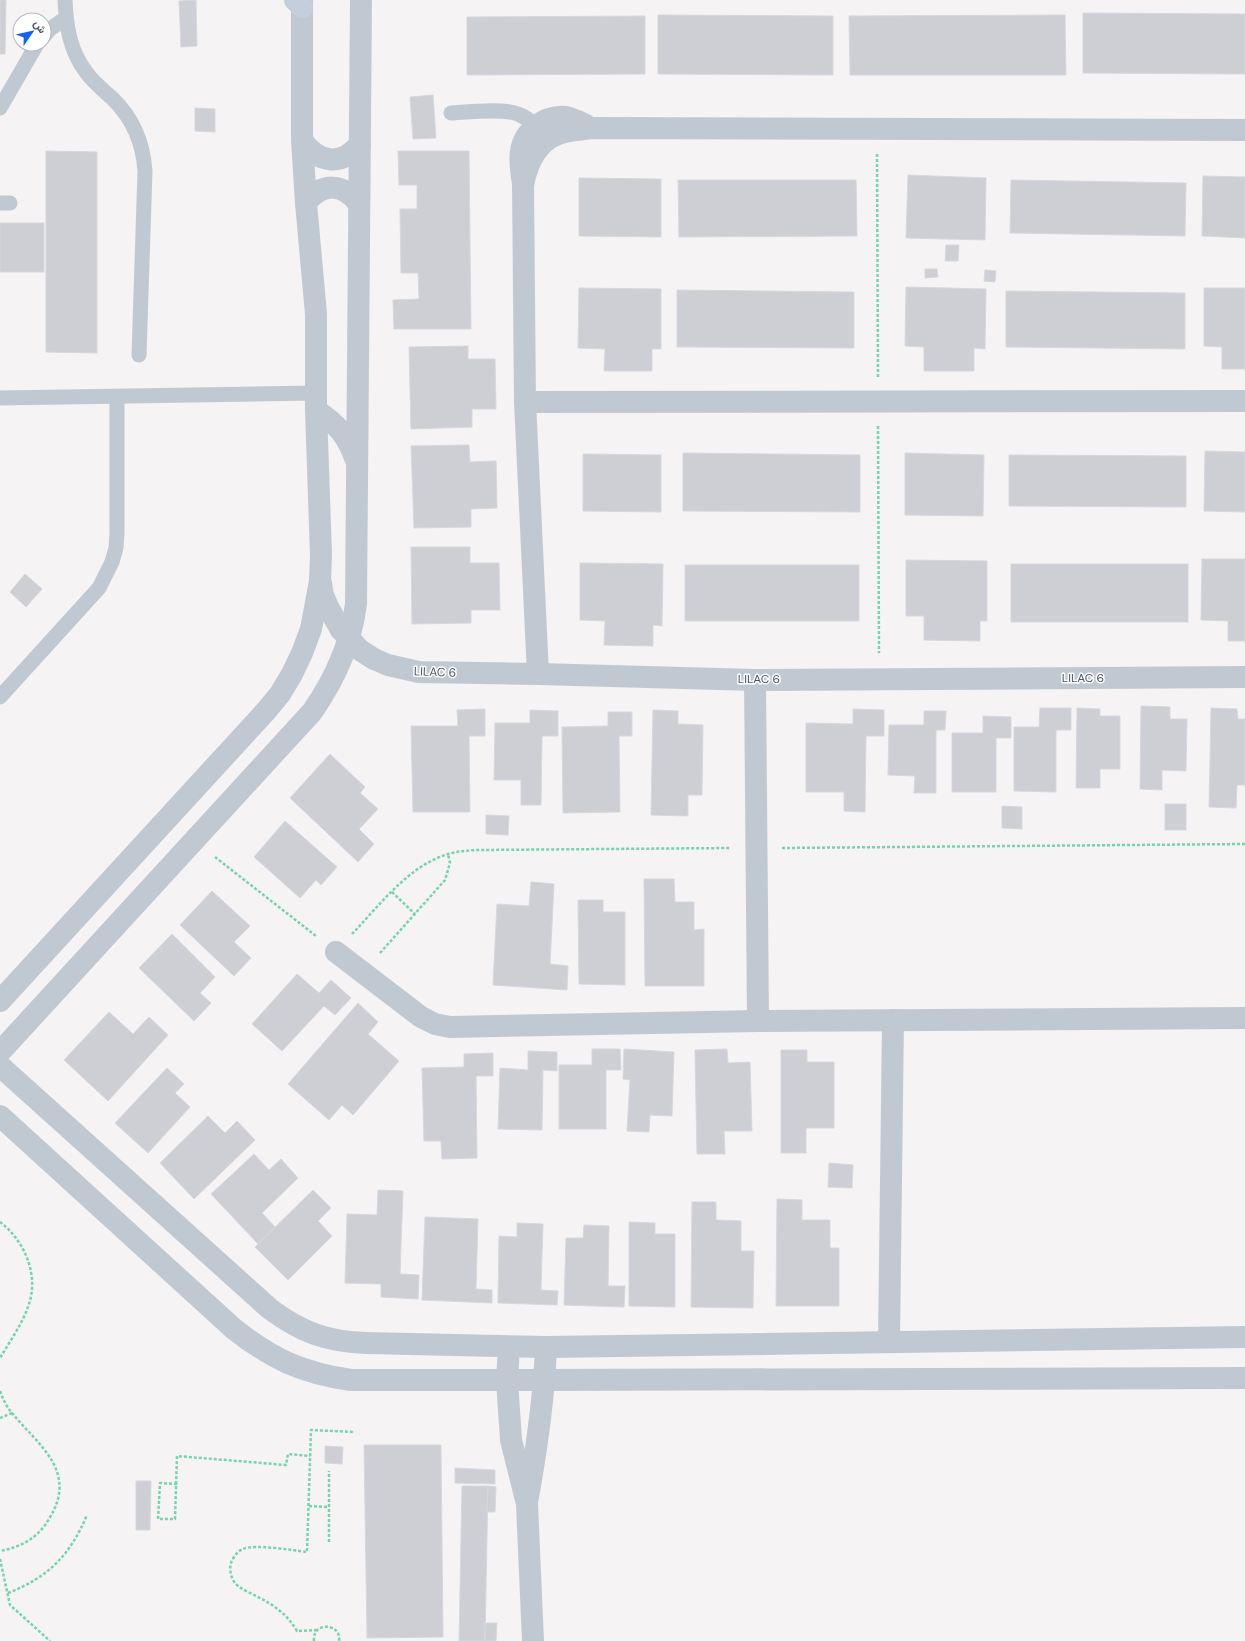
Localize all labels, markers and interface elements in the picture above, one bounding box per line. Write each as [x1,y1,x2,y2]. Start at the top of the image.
north arrow [12,12,52,52]
text: ش [31,17,50,36]
street label: LILAC 6 [414,663,456,681]
street label: LILAC 6 [1062,670,1104,686]
street label: LILAC 6 [738,671,780,687]

